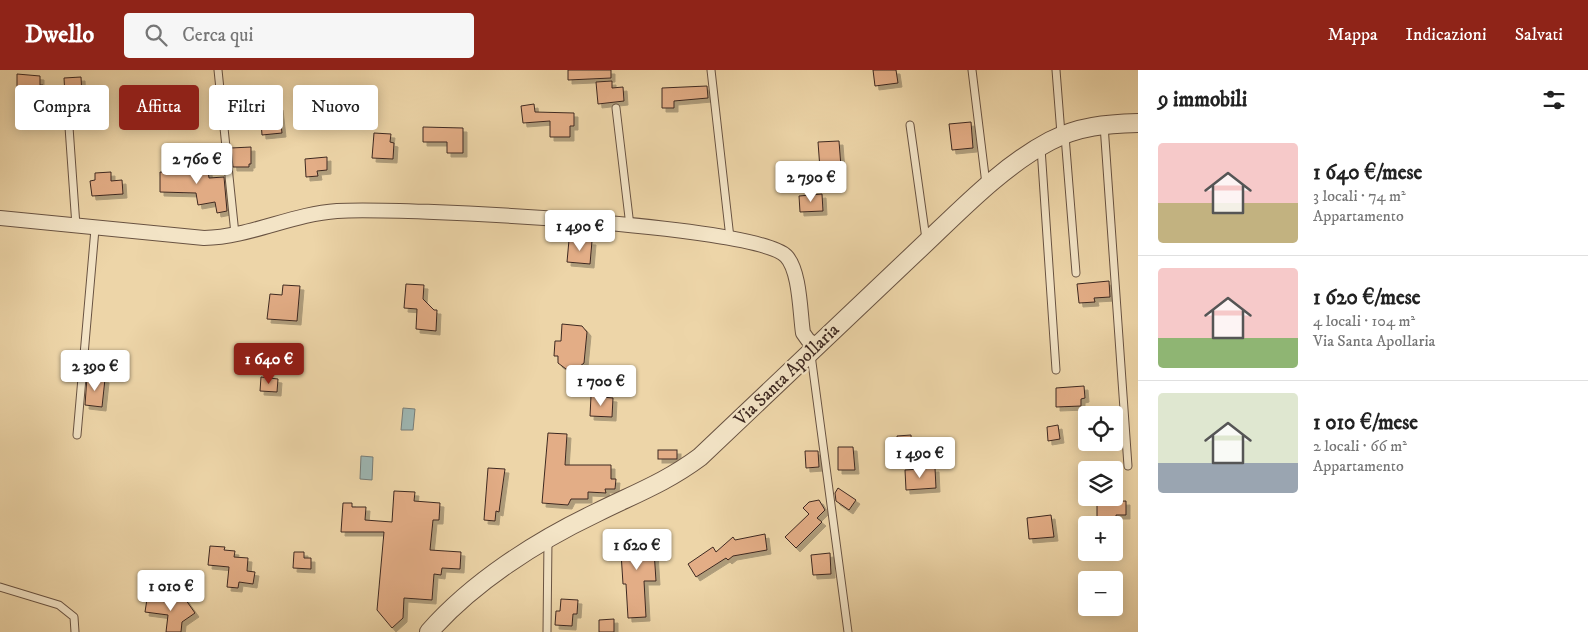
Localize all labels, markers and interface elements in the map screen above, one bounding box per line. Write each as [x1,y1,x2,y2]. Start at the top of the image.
search box [124,13,474,58]
text: Dwello [25,20,94,50]
icon: search [142,21,170,49]
text: Cerca qui [182,24,253,47]
text: Mappa [1328,24,1378,46]
text: Indicazioni [1406,24,1487,46]
text: Salvati [1515,24,1563,46]
chip: Compra [15,85,109,130]
chip: Affitta [119,85,199,130]
chip: Filtri [209,85,283,130]
chip: Nuovo [293,85,378,130]
icon: filters [1540,86,1568,114]
text: 9 immobili [1158,87,1247,113]
pin: 2 760 € [151,142,243,185]
text: 2 760 € [172,149,222,169]
pin: 2 790 € [765,160,857,203]
text: 1 640 €/mese [1313,160,1422,186]
icon: home [1198,163,1258,223]
text: 2 790 € [786,167,836,187]
text: 3 locali · 74 m² [1313,186,1406,206]
text: Appartamento [1313,206,1404,226]
pin: 1 490 € [534,210,626,252]
text: 1 490 € [556,216,604,236]
text: 1 620 €/mese [1313,285,1420,311]
icon: home [1198,288,1258,348]
text: 4 locali · 104 m² [1313,311,1415,331]
street label: Via Santa Apollaria [729,319,844,431]
text: Via Santa Apollaria [1313,331,1435,351]
pin: 1 640 € [223,342,315,385]
text: 1 640 € [245,349,293,369]
pin: 2 390 € [49,350,141,392]
text: 2 390 € [72,356,118,376]
pin: 1 700 € [555,364,647,407]
text: 1 700 € [577,371,625,391]
map controls [1078,406,1123,616]
button: locate [1078,406,1123,451]
text: 1 010 €/mese [1313,410,1418,436]
icon: home [1198,413,1258,473]
pin: 1 490 € [874,436,966,479]
text: 2 locali · 66 m² [1313,436,1407,456]
text: 1 490 € [896,443,944,463]
text: Appartamento [1313,456,1404,476]
button: layers [1078,461,1123,506]
button: + [1078,516,1123,561]
pin: 1 620 € [591,528,683,571]
text: 1 620 € [614,535,660,555]
pin: 1 010 € [125,570,217,612]
button: − [1078,571,1123,616]
text: 1 010 € [148,576,194,596]

